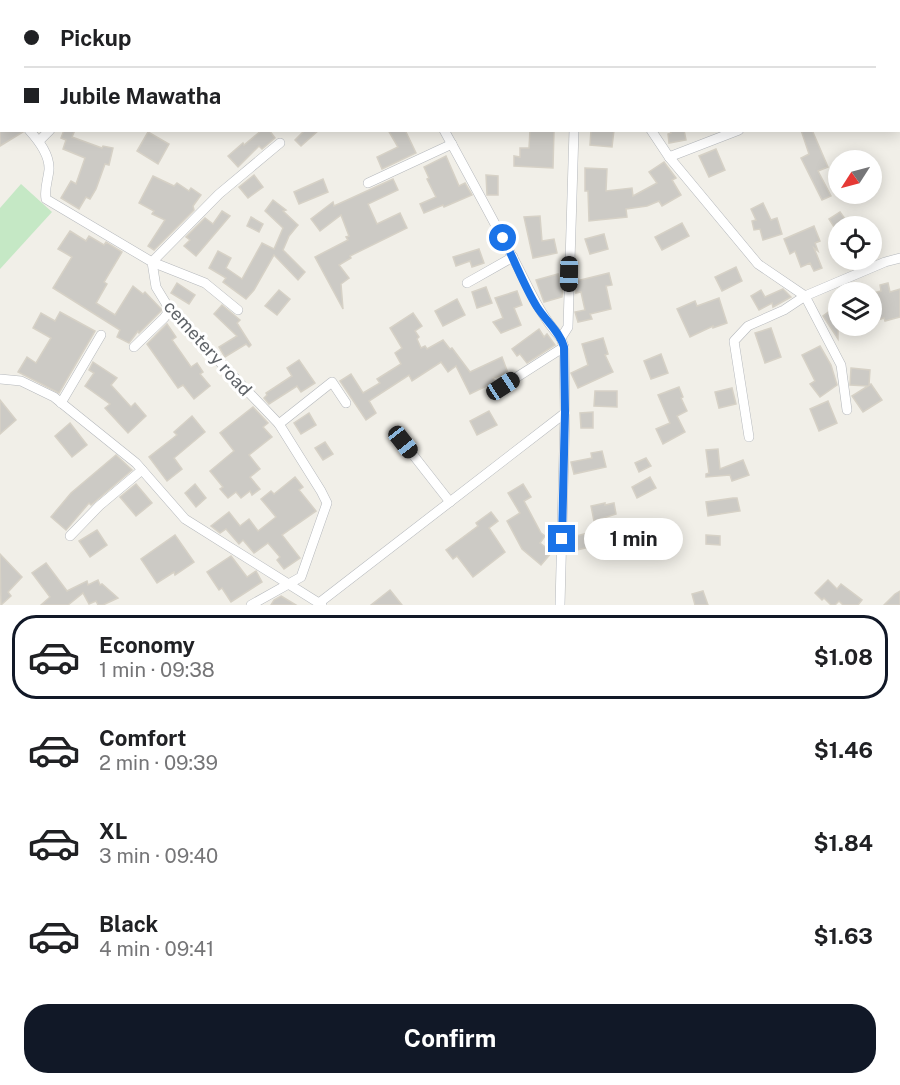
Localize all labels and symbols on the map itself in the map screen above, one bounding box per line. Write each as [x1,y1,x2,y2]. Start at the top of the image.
north arrow [828,150,882,204]
route start [489,224,516,251]
car [560,256,578,292]
street label: cemetery road [160,296,256,400]
car [483,369,523,403]
car [385,422,421,462]
callout: 1 min [583,518,682,560]
route end [548,525,575,552]

